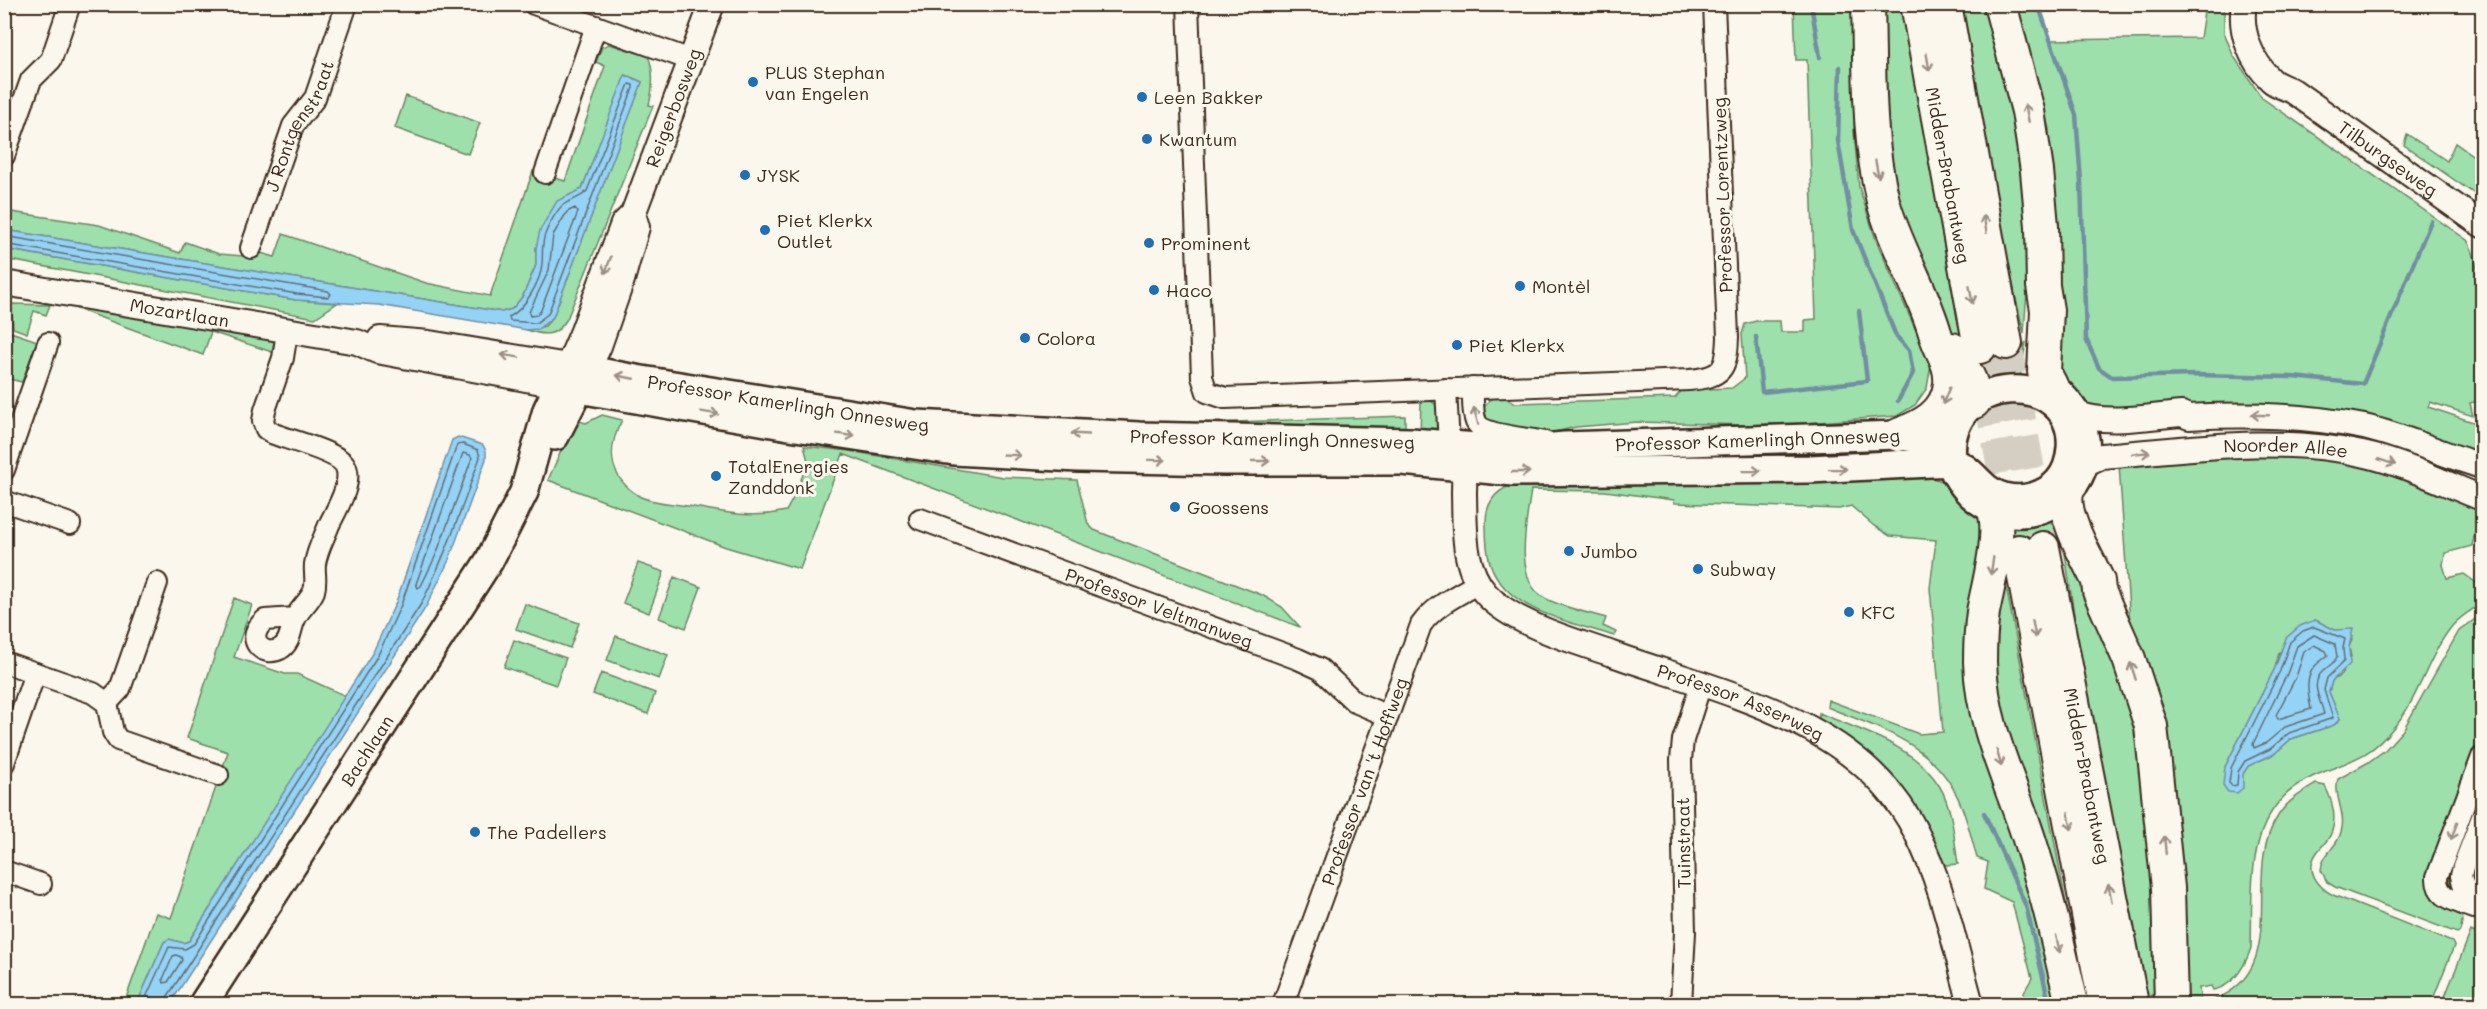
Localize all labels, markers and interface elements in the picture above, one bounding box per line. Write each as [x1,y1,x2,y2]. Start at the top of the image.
street label: Reigerbosweg [640,45,706,171]
one-way arrow [1923,52,1934,71]
street label: J Rontgenstraat [259,57,339,195]
place label: PLUS Stephan van Engelen [765,60,885,105]
marker: PLUS Stephan van Engelen [746,75,760,89]
place label: Leen Bakker [1154,85,1263,109]
street label: Midden-Brabantweg [1920,85,1976,265]
marker: Leen Bakker [1135,90,1149,104]
street label: Professor Lorentzweg [1707,97,1737,293]
one-way arrow [2021,104,2032,124]
street label: Tilburgseweg [2334,115,2442,202]
place label: Kwantum [1159,127,1237,151]
marker: Kwantum [1140,132,1154,146]
one-way arrow [1871,159,1883,178]
place label: JYSK [757,163,800,187]
marker: JYSK [738,168,752,182]
place label: Piet Klerkx Outlet [777,208,873,253]
one-way arrow [1979,214,1990,234]
marker: Piet Klerkx Outlet [758,223,772,237]
place label: Prominent [1161,231,1251,255]
marker: Prominent [1142,236,1156,250]
one-way arrow [601,255,612,274]
place label: Montèl [1532,274,1591,298]
place label: Haco [1166,278,1212,302]
marker: Montèl [1513,279,1527,293]
marker: Haco [1147,283,1161,297]
one-way arrow [1965,285,1976,304]
street label: Mozartlaan [128,292,231,332]
place label: Colora [1037,326,1096,350]
marker: Colora [1018,331,1032,345]
place label: Piet Klerkx [1469,333,1565,357]
marker: Piet Klerkx [1450,338,1464,352]
one-way arrow [501,350,520,361]
street label: Professor Kamerlingh Onnesweg [646,369,930,437]
one-way arrow [615,371,635,382]
one-way arrow [1940,387,1951,405]
one-way arrow [700,407,720,418]
one-way arrow [1470,407,1481,426]
one-way arrow [2251,409,2271,421]
street label: Professor Kamerlingh Onnesweg [1615,423,1900,456]
street label: Professor Kamerlingh Onnesweg [1129,424,1415,454]
one-way arrow [1071,428,1091,439]
one-way arrow [836,429,856,440]
street label: Noorder Allee [2223,432,2350,463]
one-way arrow [2130,447,2150,458]
one-way arrow [1002,449,1022,460]
place label: TotalEnergies Zanddonk [728,454,849,499]
one-way arrow [1147,454,1167,465]
one-way arrow [1250,455,1270,467]
one-way arrow [2377,457,2396,468]
one-way arrow [1827,463,1847,474]
one-way arrow [1741,465,1761,476]
one-way arrow [1511,466,1531,478]
marker: TotalEnergies Zanddonk [709,469,723,483]
place label: Goossens [1187,495,1269,519]
marker: Goossens [1168,500,1182,514]
place label: Jumbo [1581,539,1638,563]
marker: Jumbo [1562,544,1576,558]
one-way arrow [1986,556,1997,575]
place label: Subway [1710,557,1776,581]
street label: Professor Veltmanweg [1062,562,1256,653]
marker: Subway [1691,562,1705,576]
place label: KFC [1861,600,1895,624]
marker: KFC [1842,605,1856,619]
one-way arrow [2029,619,2040,638]
street label: Professor Asserweg [1654,658,1828,746]
one-way arrow [2127,662,2138,681]
street label: Professor van 't Hoffweg [1315,674,1413,888]
street label: Midden-Brabantweg [2059,686,2116,866]
street label: Bachlaan [335,710,399,790]
one-way arrow [1994,748,2005,767]
street label: Tuinstraat [1670,797,1696,889]
one-way arrow [2065,810,2076,830]
place label: The Padellers [487,820,607,844]
one-way arrow [2447,821,2458,840]
marker: The Padellers [468,825,482,839]
one-way arrow [2159,836,2170,856]
one-way arrow [2104,884,2115,904]
one-way arrow [2052,934,2064,953]

